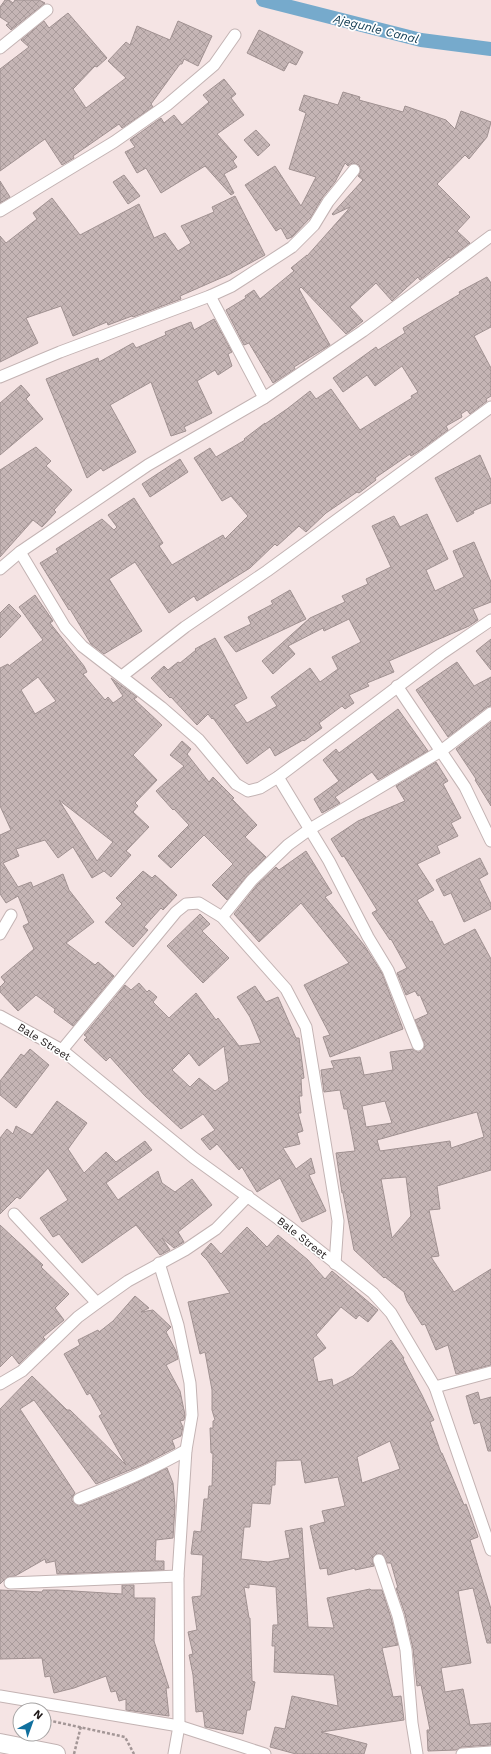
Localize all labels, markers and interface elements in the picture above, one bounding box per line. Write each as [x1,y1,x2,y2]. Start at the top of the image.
water label: Ajegunle Canal [331,11,420,46]
street label: Bale Street [15,1021,73,1064]
street label: Bale Street [274,1214,330,1262]
north arrow [12,1702,52,1742]
text: N [31,1707,46,1722]

